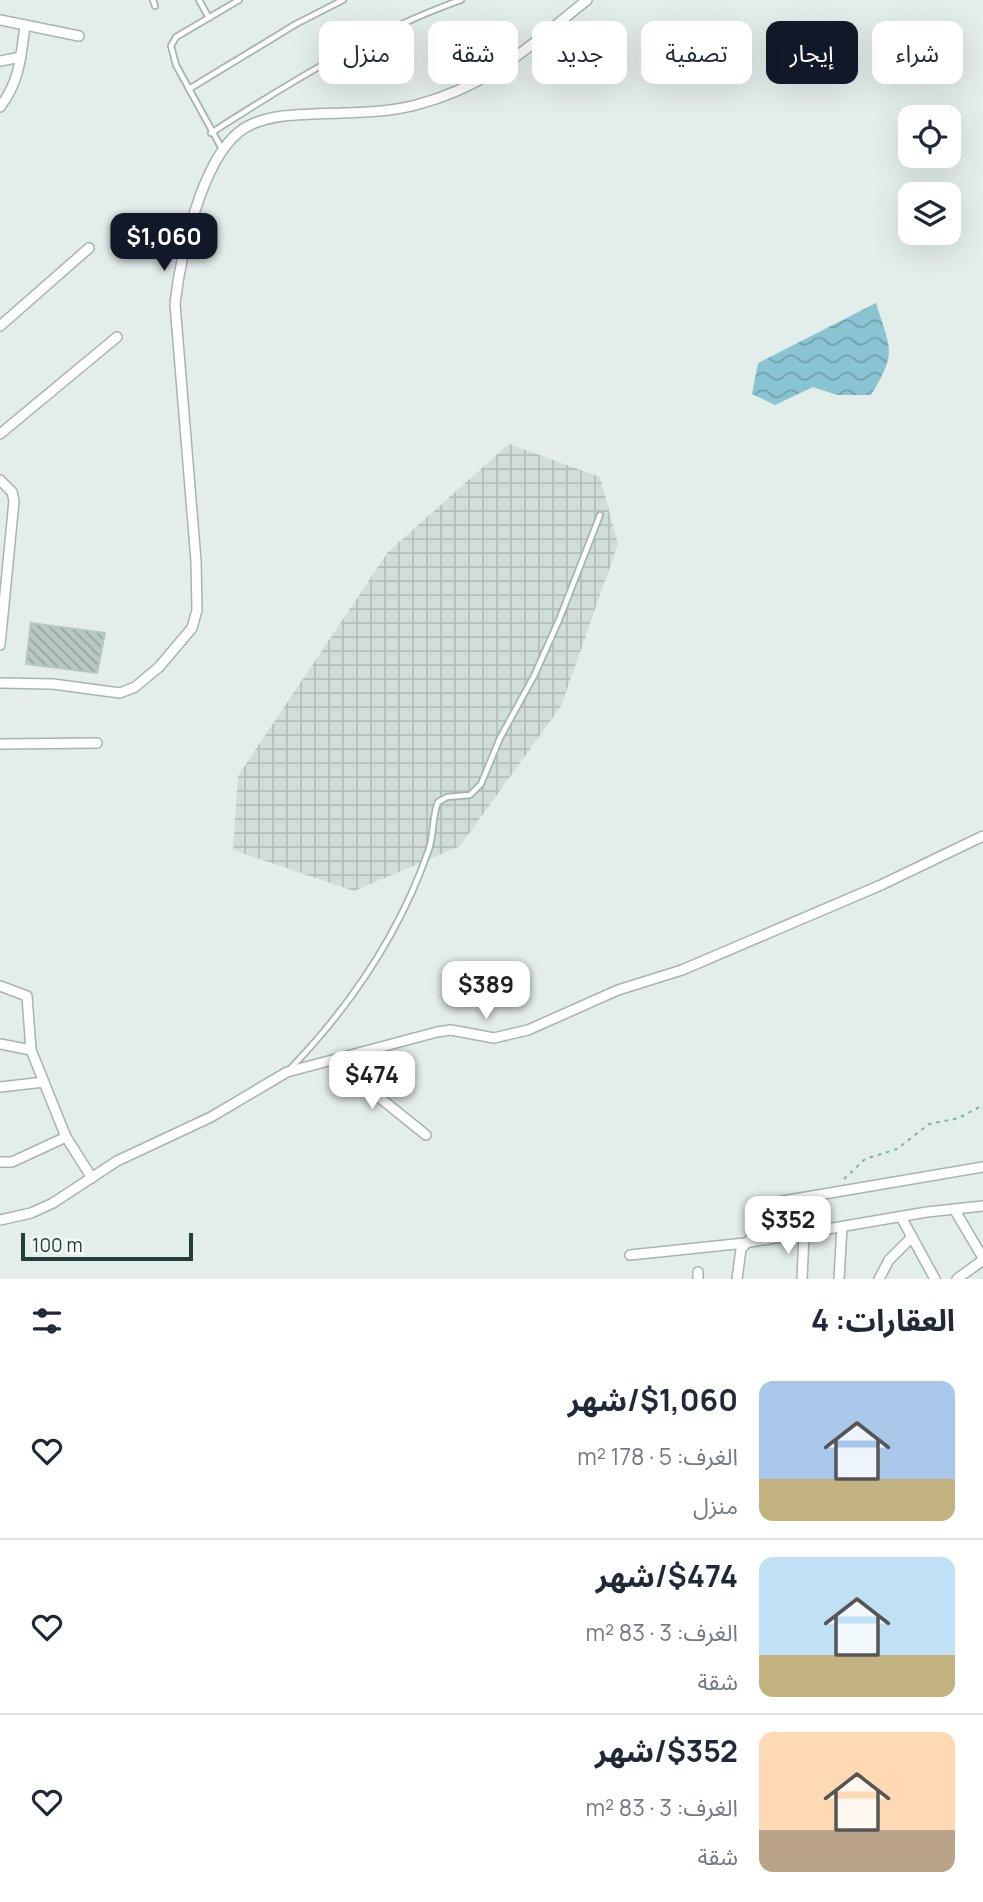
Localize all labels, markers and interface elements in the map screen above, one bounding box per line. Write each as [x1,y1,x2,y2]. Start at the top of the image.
chip: منزل [319,21,414,84]
chip: شقة [428,21,518,84]
chip: جديد [532,21,627,84]
chip: تصفية [641,21,752,84]
chip: إيجار [766,21,858,84]
chip: شراء [872,21,963,84]
map controls [898,105,961,245]
button: locate [898,105,961,168]
button: layers [898,182,961,245]
pin: $1,060 [107,214,221,273]
text: $1,060 [126,220,202,252]
pin: $389 [445,962,527,1021]
text: $389 [458,968,514,1000]
pin: $474 [331,1052,413,1111]
text: $474 [345,1058,399,1090]
pin: $352 [747,1196,829,1256]
text: $352 [761,1203,815,1235]
scale bar [21,1230,192,1262]
text: 100 m [32,1232,83,1258]
text: العقارات: 4 [811,1299,955,1340]
icon: filters [28,1302,66,1340]
text: $1,060/شهر [568,1379,738,1420]
icon: home [815,1409,899,1493]
icon: heart [28,1432,66,1470]
text: الغرف: 5 · 178 m² [577,1440,738,1472]
text: منزل [693,1489,738,1521]
text: $474/شهر [596,1555,738,1596]
icon: home [815,1585,899,1669]
icon: heart [28,1608,66,1646]
text: الغرف: 3 · 83 m² [585,1616,738,1648]
text: شقة [697,1665,738,1697]
text: $352/شهر [595,1730,738,1771]
icon: home [815,1760,899,1844]
icon: heart [28,1783,66,1821]
text: الغرف: 3 · 83 m² [585,1791,738,1823]
text: شقة [697,1840,738,1872]

